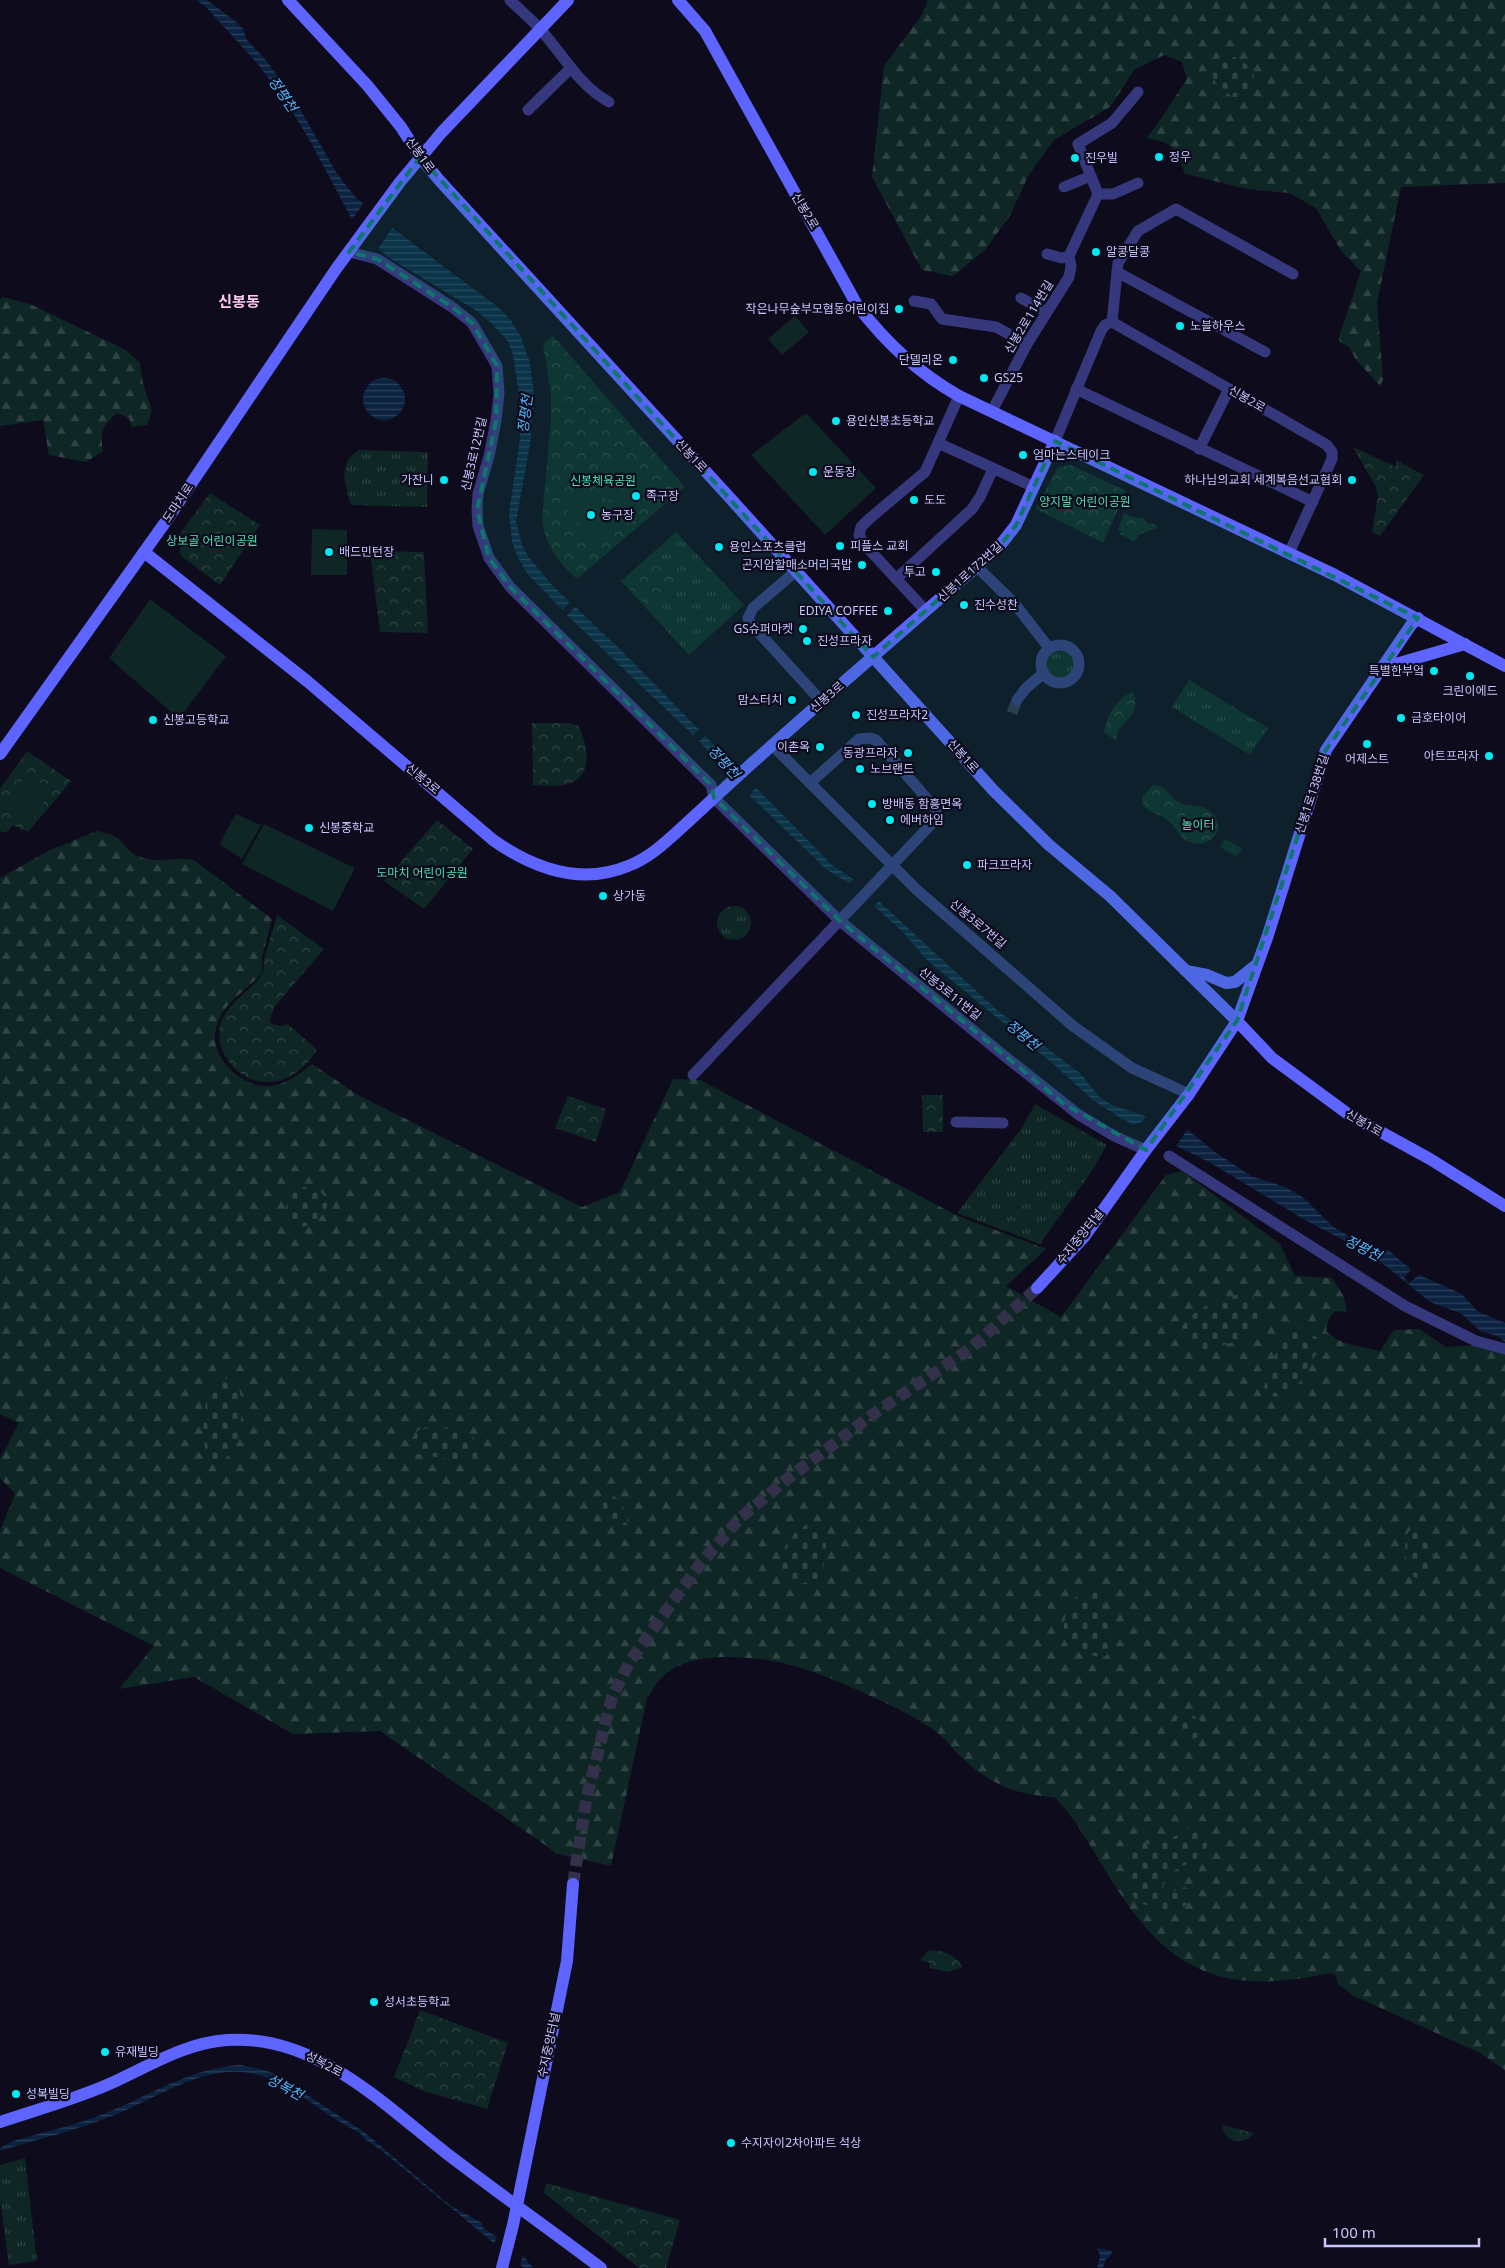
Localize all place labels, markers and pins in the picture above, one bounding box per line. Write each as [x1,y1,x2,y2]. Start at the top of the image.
place label: 정우 [1169,148,1191,165]
place label: 진우빌 [1085,149,1118,166]
marker: 정우 [1153,151,1165,163]
marker: 진우빌 [1069,152,1081,164]
place label: 알콩달콩 [1106,243,1150,260]
marker: 알콩달콩 [1090,246,1102,258]
place label: 작은나무숲부모협동어린이집 [745,300,889,317]
marker: 작은나무숲부모협동어린이집 [893,303,905,315]
place label: 노블하우스 [1190,317,1245,334]
marker: 노블하우스 [1174,320,1186,332]
place label: 단델리온 [899,351,943,368]
marker: 단델리온 [947,354,959,366]
place label: GS25 [994,369,1023,386]
marker: GS25 [978,372,990,384]
place label: 용인신봉초등학교 [846,412,934,429]
marker: 용인신봉초등학교 [830,415,842,427]
place label: 엄마는스테이크 [1033,446,1110,463]
marker: 엄마는스테이크 [1017,449,1029,461]
place label: 운동장 [823,463,856,480]
marker: 운동장 [807,466,819,478]
place label: 가잔니 [401,471,434,488]
place label: 하나님의교회 세계복음선교협회 [1184,471,1342,488]
marker: 가잔니 [438,474,450,486]
marker: 하나님의교회 세계복음선교협회 [1346,474,1358,486]
place label: 족구장 [646,487,679,504]
marker: 족구장 [630,490,642,502]
place label: 도도 [924,491,946,508]
marker: 도도 [908,494,920,506]
place label: 농구장 [601,506,634,523]
marker: 농구장 [585,509,597,521]
place label: 피플스 교회 [850,537,908,554]
place label: 용인스포츠클럽 [729,538,806,555]
marker: 피플스 교회 [834,540,846,552]
marker: 용인스포츠클럽 [713,541,725,553]
place label: 배드민턴장 [339,543,394,560]
marker: 배드민턴장 [323,546,335,558]
place label: 곤지암할매소머리국밥 [742,556,852,573]
marker: 곤지암할매소머리국밥 [856,559,868,571]
place label: 투고 [904,563,926,580]
marker: 투고 [930,566,942,578]
place label: 진수성찬 [974,596,1018,613]
marker: 진수성찬 [958,599,970,611]
place label: EDIYA COFFEE [799,602,878,619]
marker: EDIYA COFFEE [882,605,894,617]
place label: GS슈퍼마켓 [734,620,793,637]
marker: GS슈퍼마켓 [797,623,809,635]
place label: 진성프라자 [817,632,872,649]
marker: 진성프라자 [801,635,813,647]
place label: 특별한부엌 [1369,662,1424,679]
marker: 특별한부엌 [1428,665,1440,677]
marker: 크린이에드 [1464,670,1476,682]
place label: 크린이에드 [1442,682,1498,699]
place label: 맘스터치 [738,691,782,708]
marker: 맘스터치 [786,694,798,706]
place label: 진성프라자2 [866,706,928,723]
marker: 진성프라자2 [850,709,862,721]
place label: 금호타이어 [1411,709,1466,726]
place label: 신봉고등학교 [163,711,229,728]
marker: 금호타이어 [1395,712,1407,724]
marker: 신봉고등학교 [147,714,159,726]
place label: 이촌옥 [777,738,810,755]
marker: 어제스트 [1361,738,1373,750]
marker: 이촌옥 [814,741,826,753]
place label: 동광프라자 [843,744,898,761]
marker: 동광프라자 [902,747,914,759]
place label: 아트프라자 [1424,747,1479,764]
place label: 어제스트 [1345,750,1389,767]
marker: 아트프라자 [1483,750,1495,762]
place label: 노브랜드 [870,760,914,777]
marker: 노브랜드 [854,763,866,775]
place label: 방배동 함흥면옥 [882,795,962,812]
marker: 방배동 함흥면옥 [866,798,878,810]
place label: 에버하임 [900,811,944,828]
marker: 에버하임 [884,814,896,826]
place label: 신봉중학교 [319,819,374,836]
marker: 신봉중학교 [303,822,315,834]
place label: 파크프라자 [977,856,1032,873]
marker: 파크프라자 [961,859,973,871]
place label: 상가동 [613,887,646,904]
marker: 상가동 [597,890,609,902]
place label: 성서초등학교 [384,1993,450,2010]
marker: 성서초등학교 [368,1996,380,2008]
place label: 유재빌딩 [115,2043,159,2060]
marker: 유재빌딩 [99,2046,111,2058]
place label: 성복빌딩 [26,2085,70,2102]
marker: 성복빌딩 [10,2088,22,2100]
place label: 수지자이2차아파트 석상 [741,2134,861,2151]
marker: 수지자이2차아파트 석상 [725,2137,737,2149]

